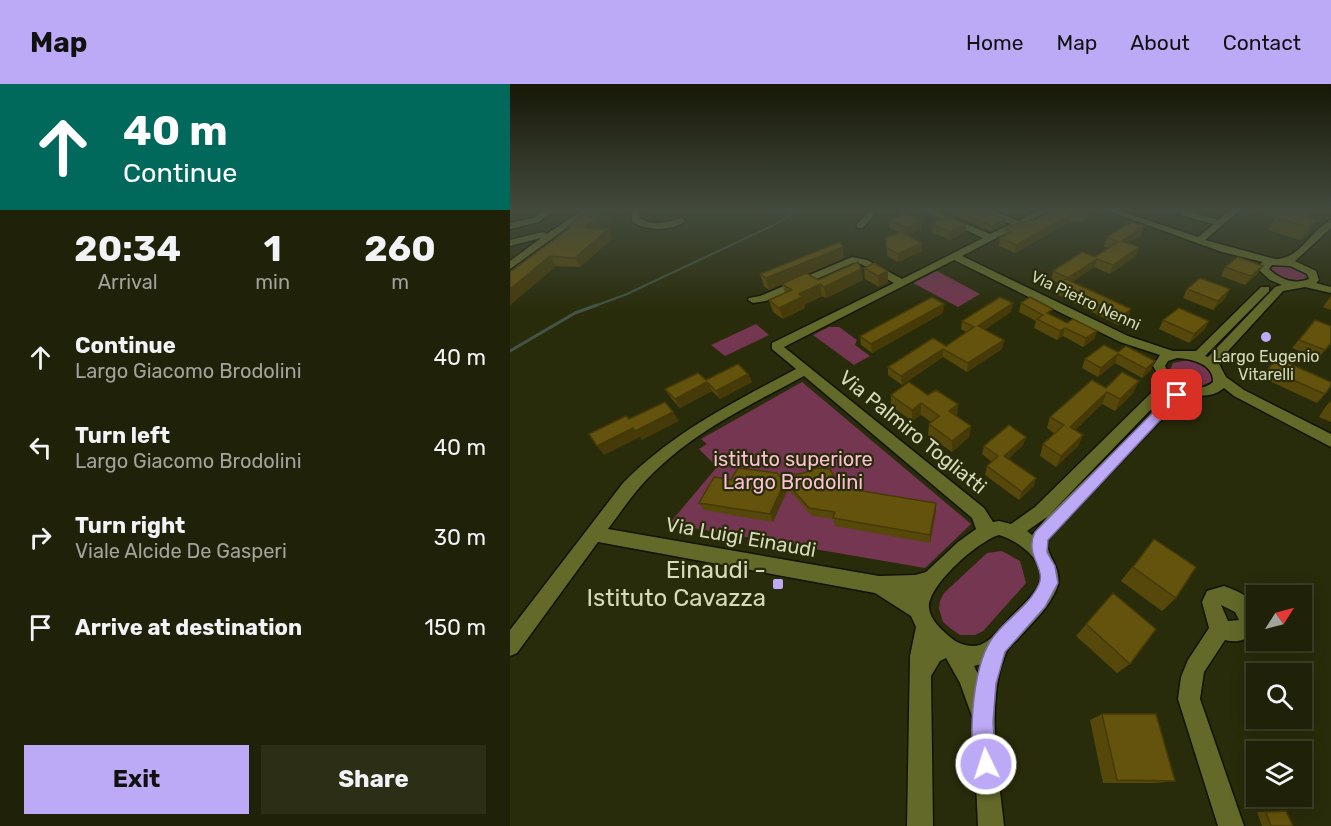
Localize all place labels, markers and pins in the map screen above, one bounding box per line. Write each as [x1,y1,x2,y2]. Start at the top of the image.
marker: Largo Eugenio Vitarelli [1259,330,1273,344]
place label: Largo Eugenio Vitarelli [1213,347,1319,384]
pin [1151,369,1202,420]
place label: Einaudi - Istituto Cavazza [586,556,766,612]
marker: Einaudi - Istituto Cavazza [771,577,785,591]

